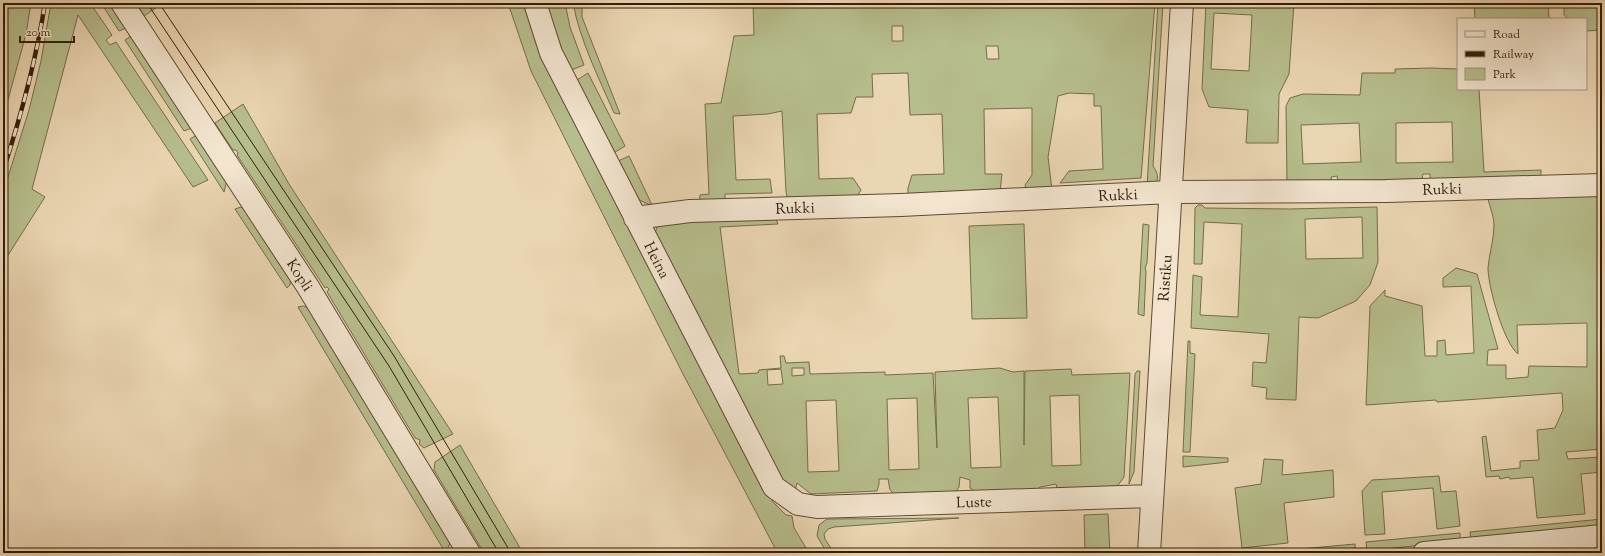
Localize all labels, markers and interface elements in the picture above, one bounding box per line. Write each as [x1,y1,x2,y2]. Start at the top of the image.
scale bar [20,18,74,44]
legend [1457,18,1587,90]
text: 20 m [26,24,51,42]
text: Road [1493,26,1520,44]
text: Railway [1493,46,1534,64]
text: Park [1493,66,1516,84]
street label: Rukki [1422,179,1462,202]
street label: Rukki [1098,185,1138,208]
street label: Rukki [775,198,815,221]
street label: Heina [637,239,674,283]
street label: Ristiku [1154,254,1179,302]
street label: Kopli [280,255,317,296]
street label: Luste [956,492,992,515]

